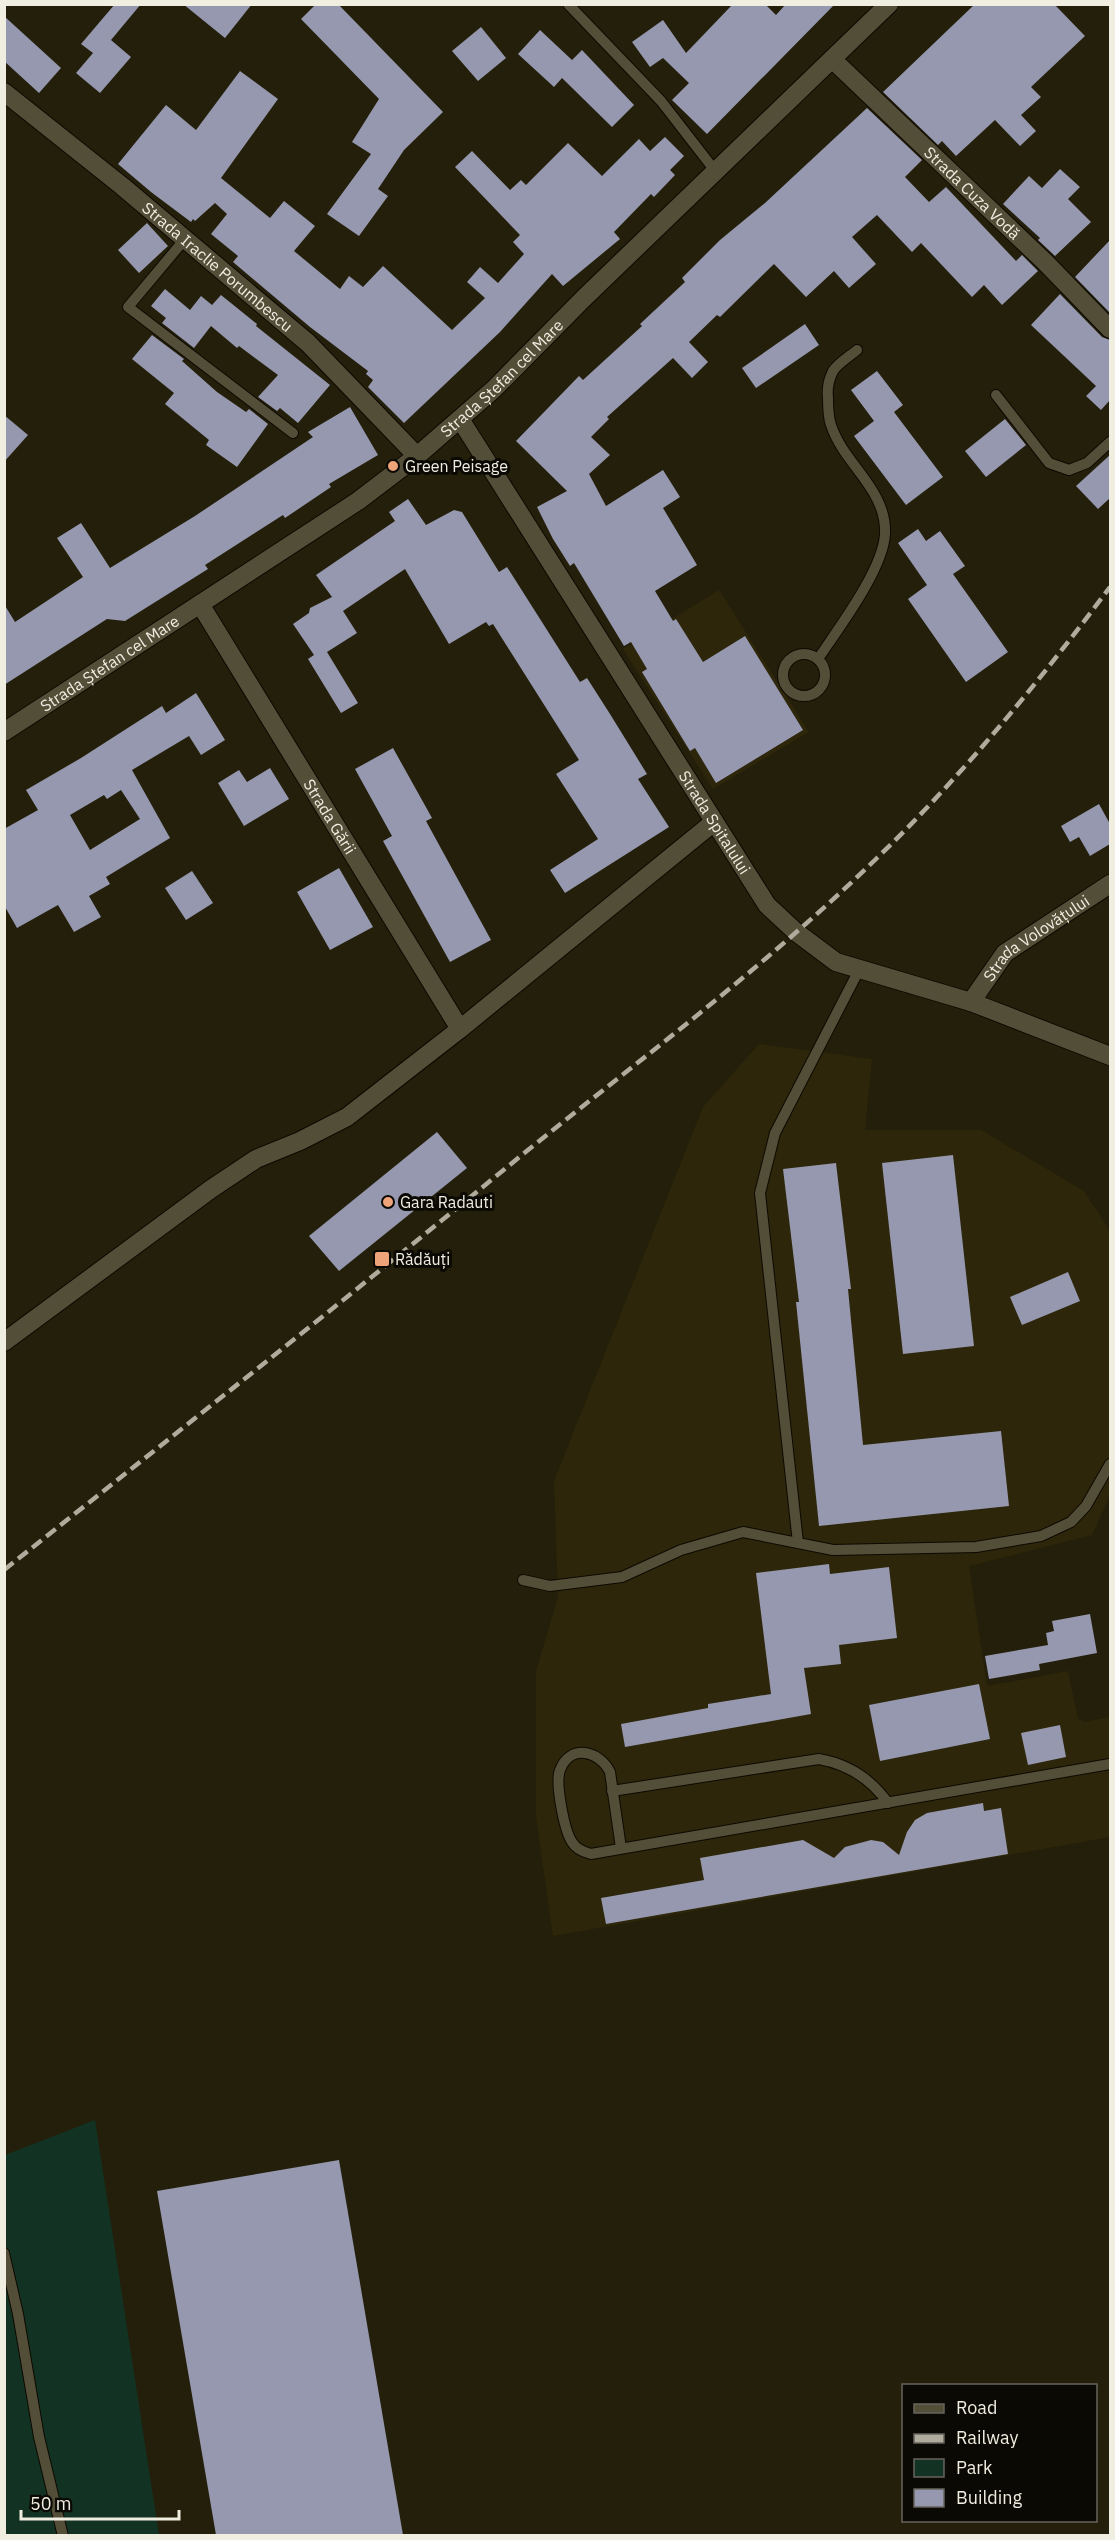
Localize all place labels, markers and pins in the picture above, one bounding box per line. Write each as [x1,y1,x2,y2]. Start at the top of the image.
place label: Green Peisage [405,456,508,476]
marker: Green Peisage [386,459,400,473]
place label: Gara Radauti [400,1192,493,1212]
marker: Gara Radauti [381,1195,395,1209]
place label: Rădăuți [395,1249,450,1270]
marker: Rădăuți [373,1250,391,1268]

